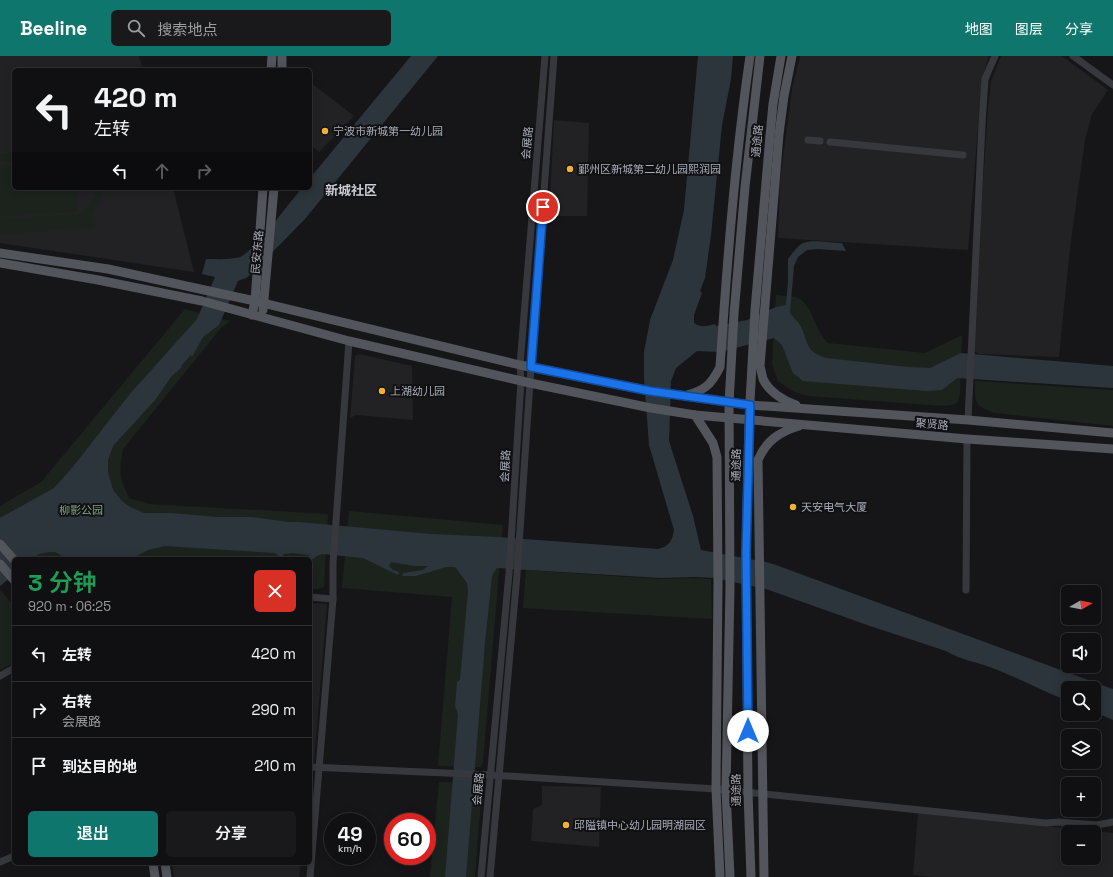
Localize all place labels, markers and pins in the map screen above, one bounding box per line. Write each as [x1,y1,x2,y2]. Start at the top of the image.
place label: 宁波市新城第一幼儿园 [333,124,443,138]
marker: 宁波市新城第一幼儿园 [320,126,330,136]
place label: 鄞州区新城第二幼儿园熙润园 [578,162,721,176]
marker: 鄞州区新城第二幼儿园熙润园 [565,164,575,174]
pin [526,190,560,224]
place label: 上湖幼儿园 [390,384,445,398]
marker: 上湖幼儿园 [377,386,387,396]
place label: 天安电气大厦 [801,500,867,514]
marker: 天安电气大厦 [788,502,798,512]
place label: 邱隘镇中心幼儿园明湖园区 [574,818,706,832]
marker: 邱隘镇中心幼儿园明湖园区 [561,820,571,830]

